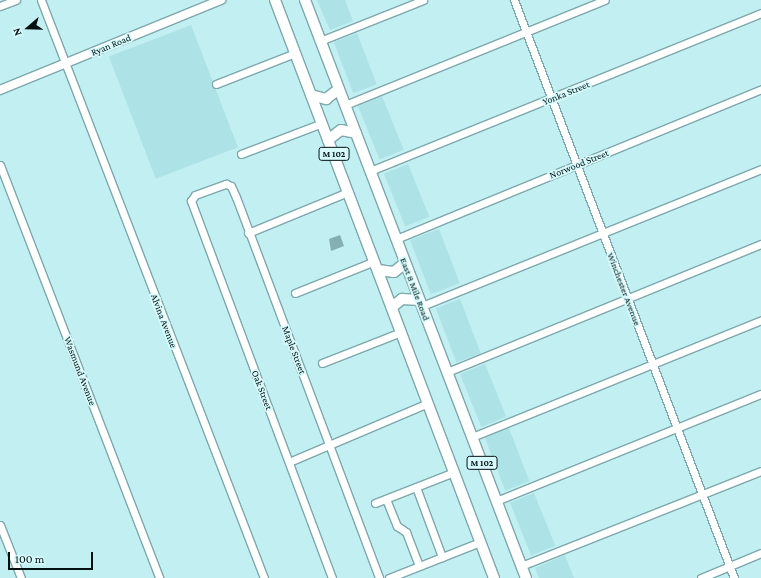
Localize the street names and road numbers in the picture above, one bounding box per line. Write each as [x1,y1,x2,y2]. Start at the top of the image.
street label: Ryan Road [89,32,133,58]
street label: Yonka Street [541,78,591,108]
road number: M 102 [318,147,350,161]
street label: Norwood Street [548,147,610,181]
street label: Winchester Avenue [605,251,643,327]
street label: East 8 Mile Road [397,256,433,322]
street label: Alvina Avenue [148,292,180,350]
street label: Maple Street [279,324,309,376]
street label: Wasmund Avenue [61,335,99,407]
street label: Oak Street [249,369,275,411]
road number: M 102 [466,456,498,470]

